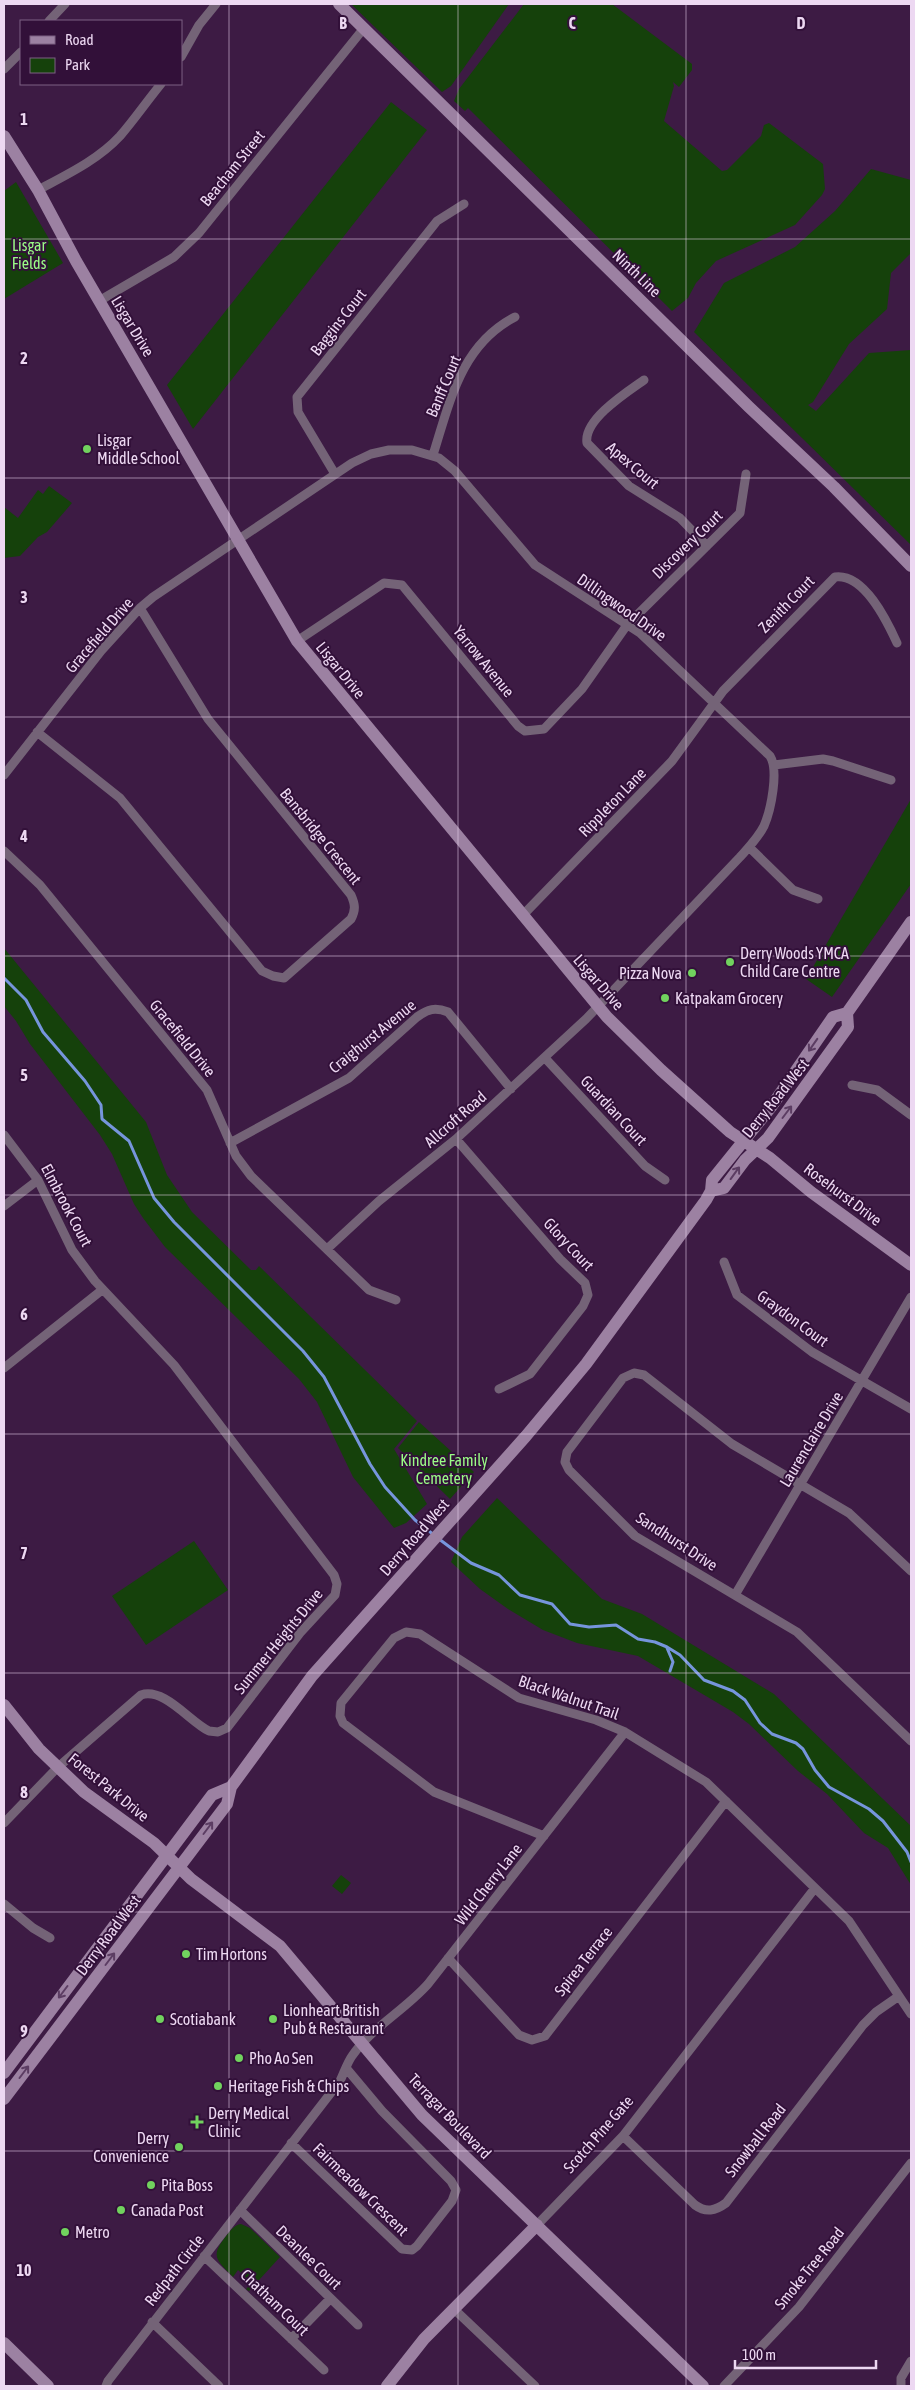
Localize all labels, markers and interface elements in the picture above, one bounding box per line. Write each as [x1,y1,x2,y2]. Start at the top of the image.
text: B [339,14,347,32]
text: C [568,14,576,32]
text: D [797,14,806,32]
legend [20,20,182,85]
text: Road [65,31,94,48]
text: Park [65,56,90,73]
text: 1 [20,110,28,128]
street label: Beacham Street [196,126,268,210]
park label: Lisgar Fields [12,236,47,272]
street label: Ninth Line [609,246,665,300]
street label: Baggins Court [306,285,371,359]
street label: Lisgar Drive [107,292,158,360]
text: 2 [20,349,28,367]
street label: Banff Court [422,352,464,420]
place label: Lisgar Middle School [97,431,181,467]
street label: Apex Court [603,438,663,493]
marker: Lisgar Middle School [81,443,93,455]
street label: Discovery Court [648,506,727,583]
street label: Dillingwood Drive [573,570,670,645]
street label: Zenith Court [754,572,818,636]
text: 3 [20,588,28,606]
street label: Gracefield Drive [61,594,137,676]
street label: Yarrow Avenue [450,622,518,700]
street label: Lisgar Drive [312,638,369,703]
street label: Rippleton Lane [575,764,650,841]
street label: Bansbridge Crescent [276,784,365,889]
text: 4 [19,827,28,845]
place label: Derry Woods YMCA Child Care Centre [740,944,849,980]
street label: Lisgar Drive [569,951,628,1014]
marker: Derry Woods YMCA Child Care Centre [724,956,736,968]
place label: Pizza Nova [619,964,682,982]
marker: Pizza Nova [686,967,698,979]
place label: Katpakam Grocery [675,989,783,1008]
marker: Katpakam Grocery [659,992,671,1004]
street label: Craighurst Avenue [325,995,420,1077]
street label: Gracefield Drive [146,996,220,1080]
one-way arrow [808,1038,818,1052]
street label: Derry Road West [738,1055,813,1142]
text: 5 [20,1066,28,1084]
street label: Guardian Court [577,1071,651,1149]
street label: Allcroft Road [420,1087,490,1151]
one-way arrow [782,1106,793,1119]
street label: Rosehurst Drive [801,1159,885,1229]
street label: Elmbrook Court [38,1161,96,1250]
one-way arrow [730,1166,740,1180]
street label: Glory Court [539,1214,598,1275]
street label: Graydon Court [753,1286,832,1351]
text: 6 [20,1305,28,1323]
street label: Laurenclaire Drive [776,1388,846,1490]
park label: Kindree Family Cemetery [400,1451,488,1488]
street label: Derry Road West [376,1495,453,1580]
street label: Sandhurst Drive [633,1508,721,1574]
text: 7 [20,1544,28,1562]
street label: Summer Heights Drive [230,1585,327,1698]
street label: Black Walnut Trail [516,1671,622,1723]
street label: Forest Park Drive [65,1749,153,1825]
text: 8 [20,1783,28,1801]
one-way arrow [203,1822,214,1835]
street label: Wild Cherry Lane [451,1840,526,1929]
street label: Derry Road West [72,1891,145,1979]
street label: Spirea Terrace [550,1923,616,2000]
place label: Tim Hortons [196,1945,267,1963]
marker: Tim Hortons [180,1948,192,1960]
one-way arrow [105,1952,115,1966]
one-way arrow [58,1985,69,1998]
place label: Lionheart British Pub & Restaurant [283,2001,384,2037]
place label: Scotiabank [170,2010,236,2028]
marker: Scotiabank [154,2013,166,2025]
marker: Lionheart British Pub & Restaurant [267,2013,279,2025]
text: 9 [20,2022,28,2040]
place label: Pho Ao Sen [249,2049,314,2067]
marker: Pho Ao Sen [233,2052,245,2064]
one-way arrow [18,2066,29,2079]
street label: Terragar Boulevard [404,2070,495,2163]
place label: Heritage Fish & Chips [228,2077,349,2096]
marker: Heritage Fish & Chips [212,2080,224,2092]
street label: Scotch Pine Gate [560,2092,636,2176]
street label: Snowball Road [721,2100,789,2180]
place label: Derry Medical Clinic [208,2104,290,2140]
marker: Derry Medical Clinic [190,2115,204,2129]
place label: Derry Convenience [93,2129,169,2165]
street label: Fairmeadow Crescent [310,2139,413,2239]
marker: Derry Convenience [173,2141,185,2153]
place label: Pita Boss [161,2176,213,2194]
marker: Pita Boss [145,2179,157,2191]
place label: Canada Post [131,2201,204,2219]
marker: Canada Post [115,2204,127,2216]
street label: Deanlee Court [273,2221,346,2293]
place label: Metro [75,2223,110,2241]
street label: Smoke Tree Road [771,2224,847,2312]
marker: Metro [59,2226,71,2238]
street label: Redpath Circle [141,2231,208,2310]
text: 10 [16,2261,32,2279]
street label: Chatham Court [237,2265,313,2339]
scale bar [735,2338,876,2370]
text: 100 m [742,2346,776,2363]

